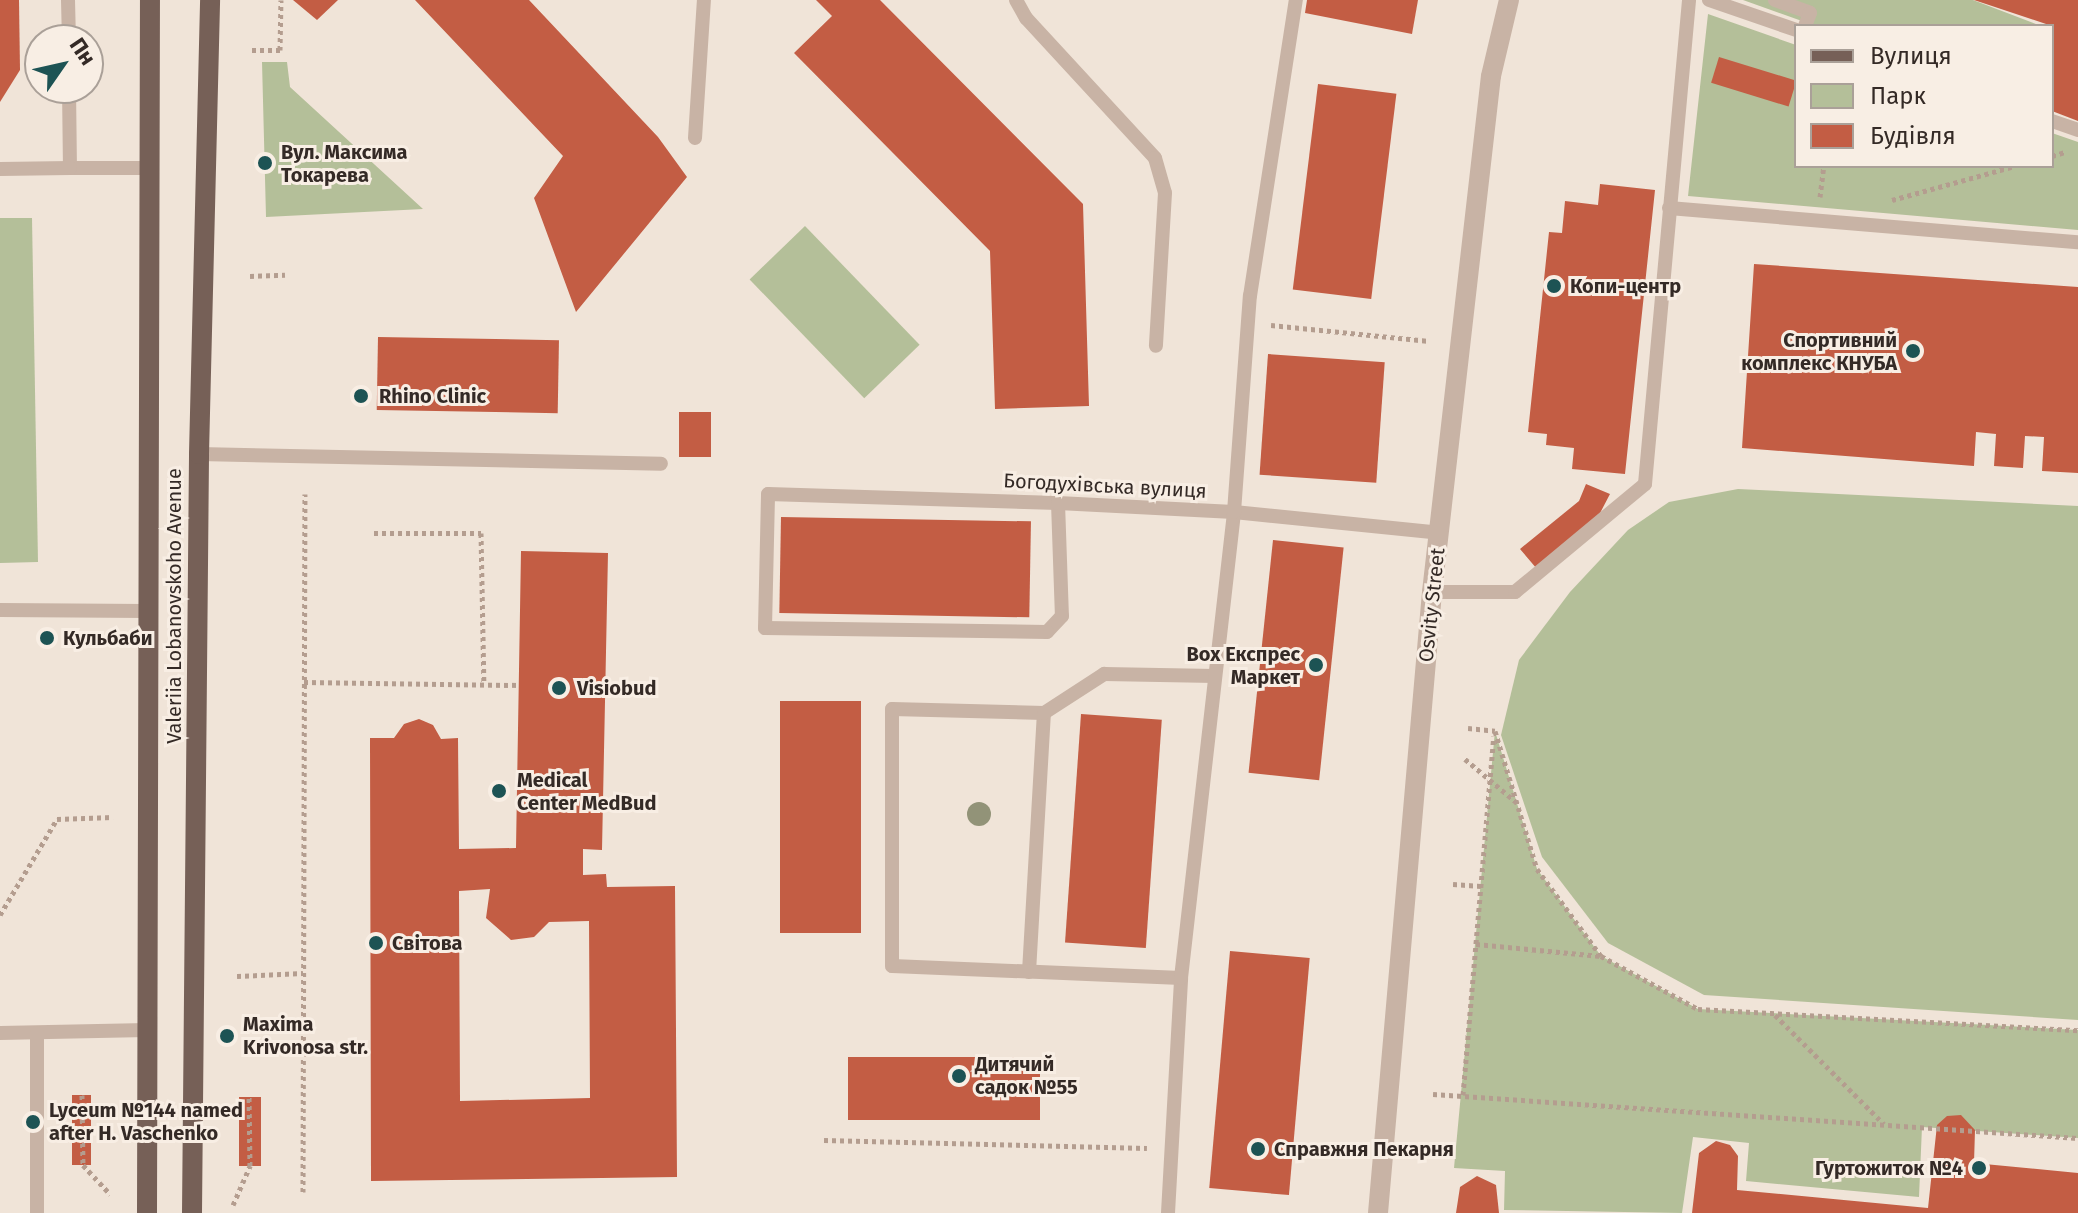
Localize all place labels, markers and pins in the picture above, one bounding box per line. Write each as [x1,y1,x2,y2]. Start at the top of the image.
place label: Вул. Максима Токарева [281,140,407,187]
marker: Вул. Максима Токарева [256,154,274,172]
place label: Копи-центр [1570,274,1681,298]
marker: Копи-центр [1545,277,1563,295]
place label: Спортивний комплекс КНУБА [1741,328,1897,375]
marker: Спортивний комплекс КНУБА [1904,342,1922,360]
place label: Rhino Clinic [379,384,486,408]
marker: Rhino Clinic [350,385,372,407]
place label: Кульбаби [63,626,152,650]
marker: Кульбаби [38,629,56,647]
place label: Box Експрес Маркет [1186,642,1300,689]
marker: Box Експрес Маркет [1307,656,1325,674]
place label: Visiobud [577,676,656,700]
marker: Visiobud [548,677,570,699]
place label: Medical Center MedBud [517,768,656,815]
marker: Medical Center MedBud [488,780,510,802]
place label: Світова [392,931,463,955]
marker: Світова [367,934,385,952]
place label: Maxima Krivonosa str. [243,1012,368,1059]
marker: Maxima Krivonosa str. [218,1027,236,1045]
place label: Дитячий садок №55 [975,1052,1078,1099]
marker: Дитячий садок №55 [950,1067,968,1085]
place label: Lyceum №144 named after H. Vaschenko [49,1098,243,1145]
marker: Lyceum №144 named after H. Vaschenko [24,1113,42,1131]
place label: Справжня Пекарня [1274,1137,1454,1161]
marker: Справжня Пекарня [1249,1140,1267,1158]
place label: Гуртожиток №4 [1815,1156,1963,1180]
marker: Гуртожиток №4 [1970,1159,1988,1177]

